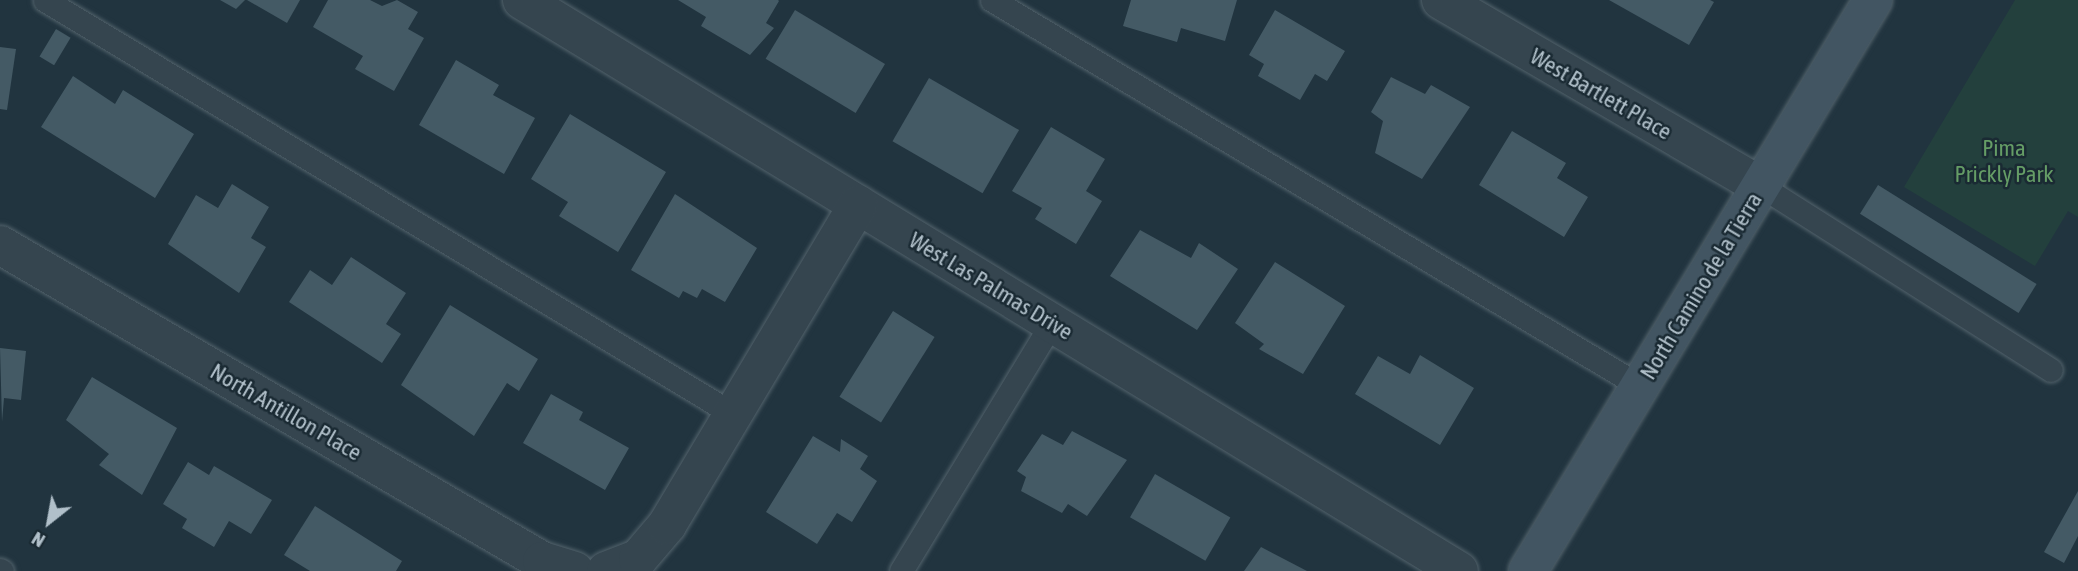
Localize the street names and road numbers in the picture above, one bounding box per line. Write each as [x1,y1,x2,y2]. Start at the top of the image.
street label: West Bartlett Place [1525,42,1677,146]
street label: North Camino de la Tierra [1634,187,1768,385]
street label: West Las Palmas Drive [904,226,1078,346]
street label: North Antillon Place [205,357,367,467]

